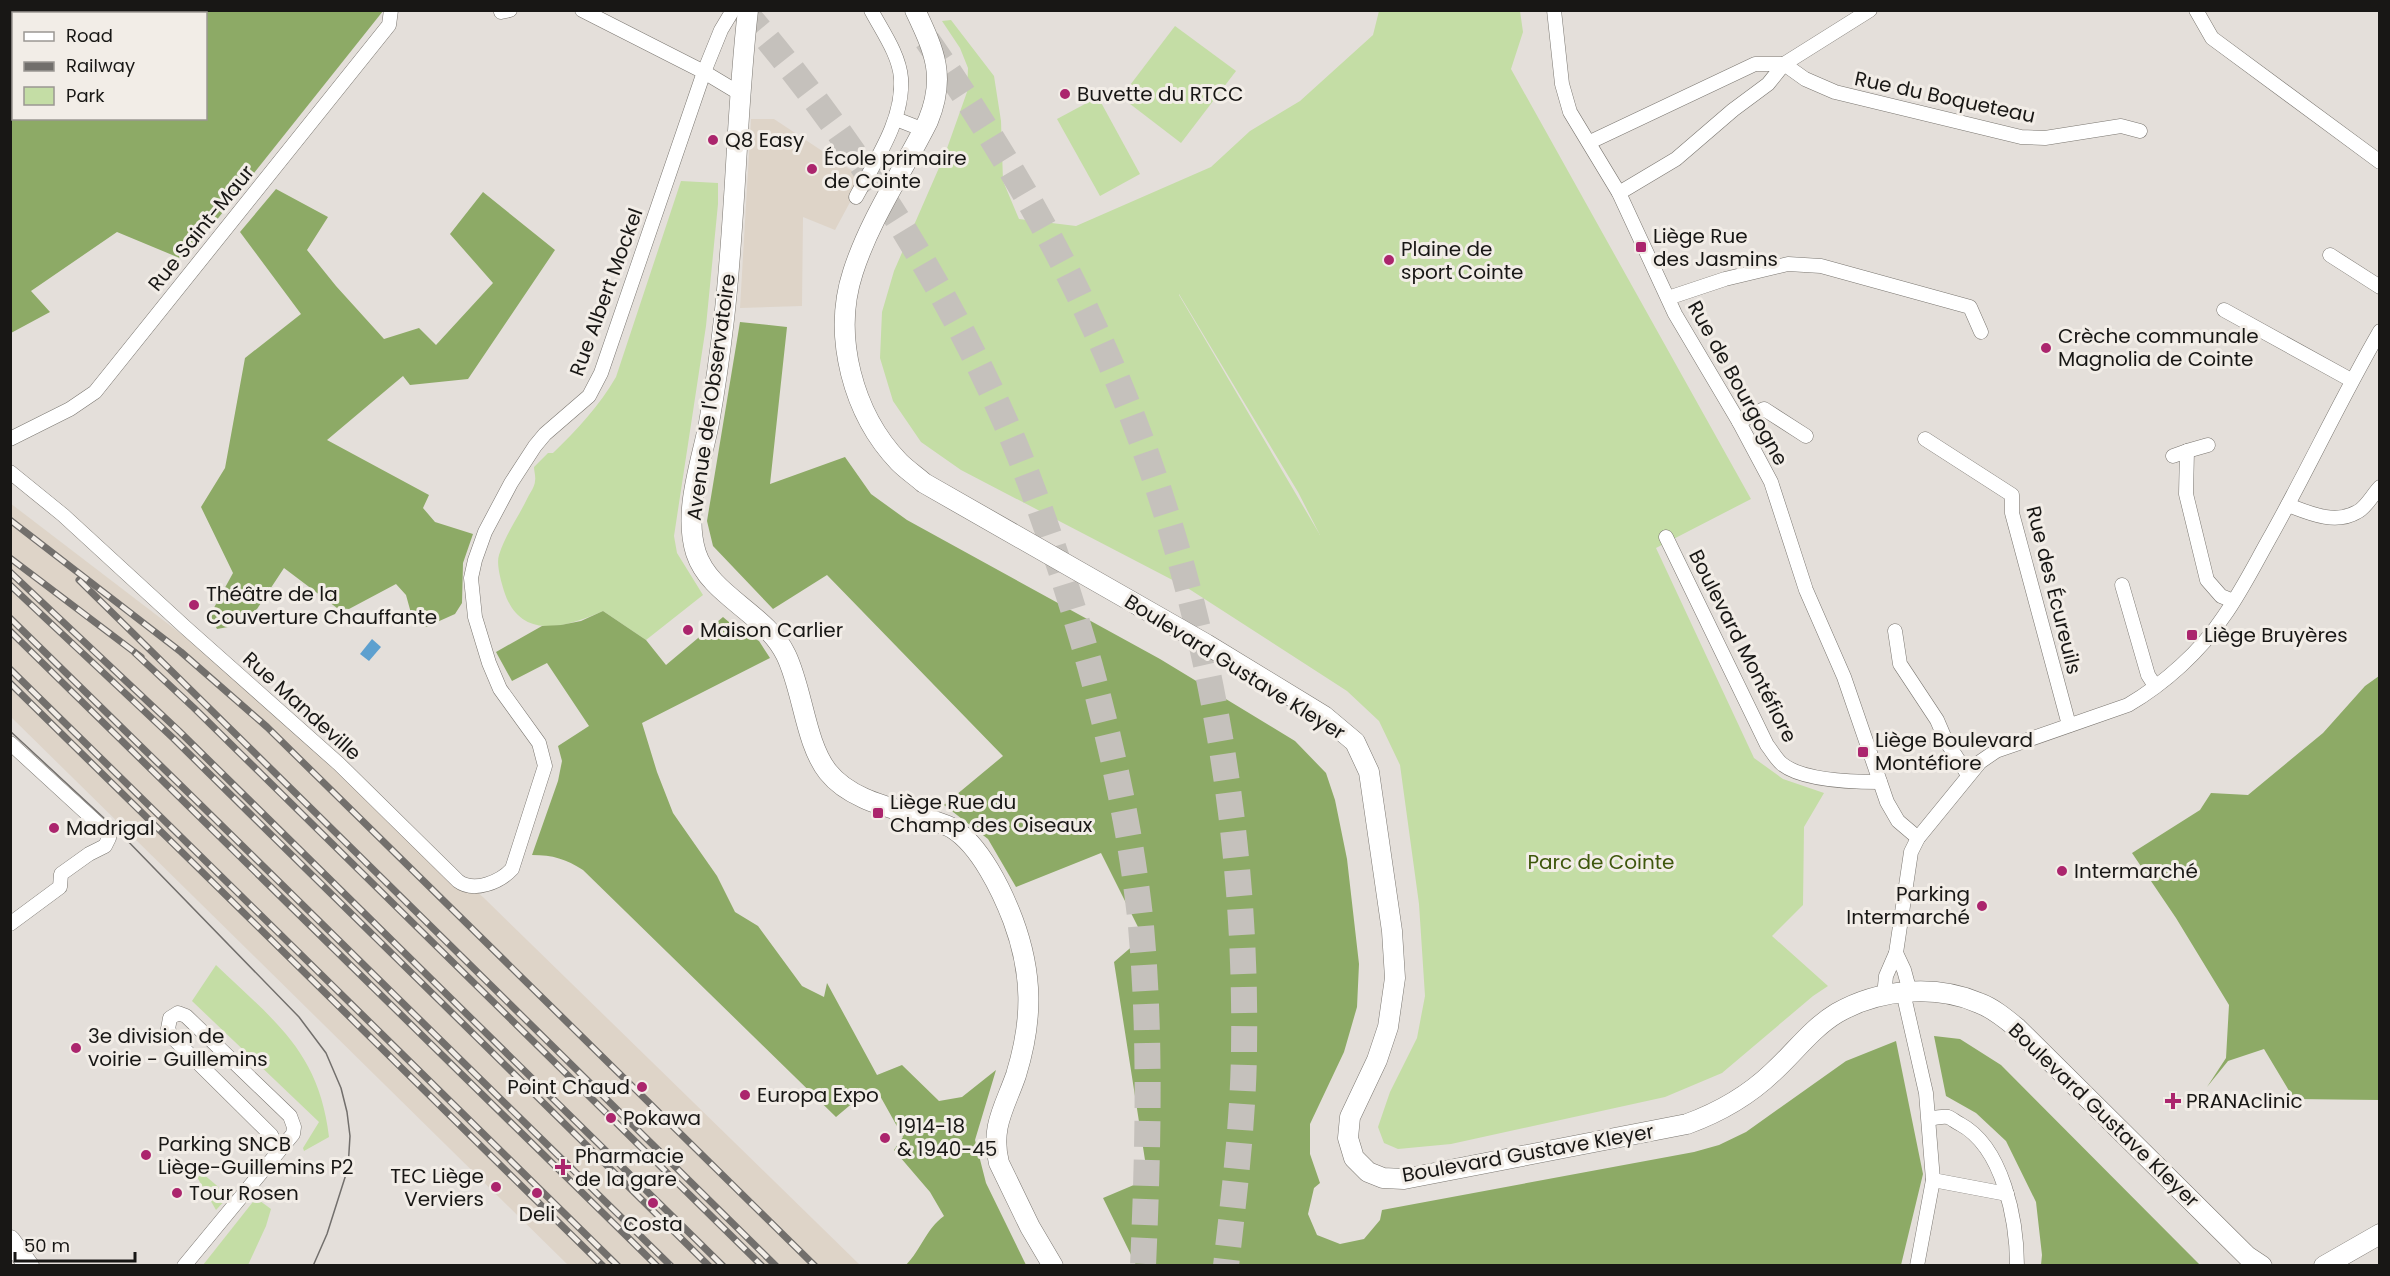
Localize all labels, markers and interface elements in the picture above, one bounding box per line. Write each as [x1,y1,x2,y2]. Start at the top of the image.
legend [12,12,207,120]
text: Road [66,23,113,48]
text: Railway [66,53,135,78]
street label: Rue du Boqueteau [1852,64,2038,130]
place label: Buvette du RTCC [1077,80,1244,108]
text: Park [66,83,105,108]
marker: Buvette du RTCC [1058,87,1072,101]
place label: Q8 Easy [725,126,804,154]
marker: Q8 Easy [706,133,720,147]
place label: École primaire de Cointe [824,144,967,195]
street label: Rue Saint-Maur [141,159,261,297]
marker: École primaire de Cointe [805,162,819,176]
street label: Rue Albert Mockel [563,204,649,380]
place label: Liège Rue des Jasmins [1653,222,1778,273]
place label: Plaine de sport Cointe [1401,235,1523,286]
marker: Liège Rue des Jasmins [1634,240,1648,254]
marker: Plaine de sport Cointe [1382,253,1396,267]
street label: Avenue de l'Observatoire [680,272,742,522]
street label: Rue de Bourgogne [1681,296,1795,470]
place label: Crèche communale Magnolia de Cointe [2058,322,2259,373]
marker: Crèche communale Magnolia de Cointe [2039,341,2053,355]
street label: Rue des Écureuils [2020,503,2088,677]
street label: Boulevard Montéfiore [1682,545,1804,747]
place label: Théâtre de la Couverture Chauffante [206,580,437,631]
street label: Boulevard Gustave Kleyer [1119,588,1351,746]
marker: Théâtre de la Couverture Chauffante [187,598,201,612]
place label: Maison Carlier [700,616,843,644]
place label: Liège Bruyères [2204,621,2348,649]
marker: Maison Carlier [681,623,695,637]
marker: Liège Bruyères [2185,628,2199,642]
street label: Rue Mandeville [237,645,367,767]
place label: Liège Boulevard Montéfiore [1875,726,2033,777]
marker: Liège Boulevard Montéfiore [1856,745,1870,759]
place label: Liège Rue du Champ des Oiseaux [890,788,1093,839]
marker: Liège Rue du Champ des Oiseaux [871,806,885,820]
place label: Madrigal [66,814,155,842]
marker: Madrigal [47,821,61,835]
park label: Parc de Cointe [1528,848,1674,876]
place label: Intermarché [2074,857,2198,885]
marker: Intermarché [2055,864,2069,878]
place label: Parking Intermarché [1846,880,1970,931]
marker: Parking Intermarché [1975,899,1989,913]
street label: Boulevard Gustave Kleyer [2002,1016,2206,1214]
place label: 3e division de voirie - Guillemins [88,1022,268,1073]
marker: 3e division de voirie - Guillemins [69,1041,83,1055]
place label: Point Chaud [507,1073,630,1101]
marker: Point Chaud [635,1080,649,1094]
place label: Europa Expo [757,1081,879,1109]
place label: PRANAclinic [2186,1087,2303,1115]
marker: Europa Expo [738,1088,752,1102]
marker: PRANAclinic [2164,1092,2182,1110]
place label: Pokawa [623,1104,701,1132]
marker: Pokawa [604,1111,618,1125]
place label: 1914-18 & 1940-45 [897,1112,997,1163]
street label: Boulevard Gustave Kleyer [1400,1117,1656,1189]
place label: Parking SNCB Liège-Guillemins P2 [158,1130,354,1181]
marker: 1914-18 & 1940-45 [878,1131,892,1145]
place label: Pharmacie de la gare [575,1142,684,1193]
marker: Parking SNCB Liège-Guillemins P2 [139,1148,153,1162]
marker: Pharmacie de la gare [556,1160,570,1174]
place label: TEC Liège Verviers [390,1162,484,1213]
place label: Tour Rosen [189,1179,299,1207]
marker: TEC Liège Verviers [489,1180,503,1194]
marker: Tour Rosen [170,1186,184,1200]
marker: Deli [530,1186,544,1200]
marker: Costa [646,1196,660,1210]
place label: Deli [519,1200,555,1228]
place label: Costa [623,1210,683,1238]
scale bar [15,1225,135,1263]
text: 50 m [24,1233,70,1258]

